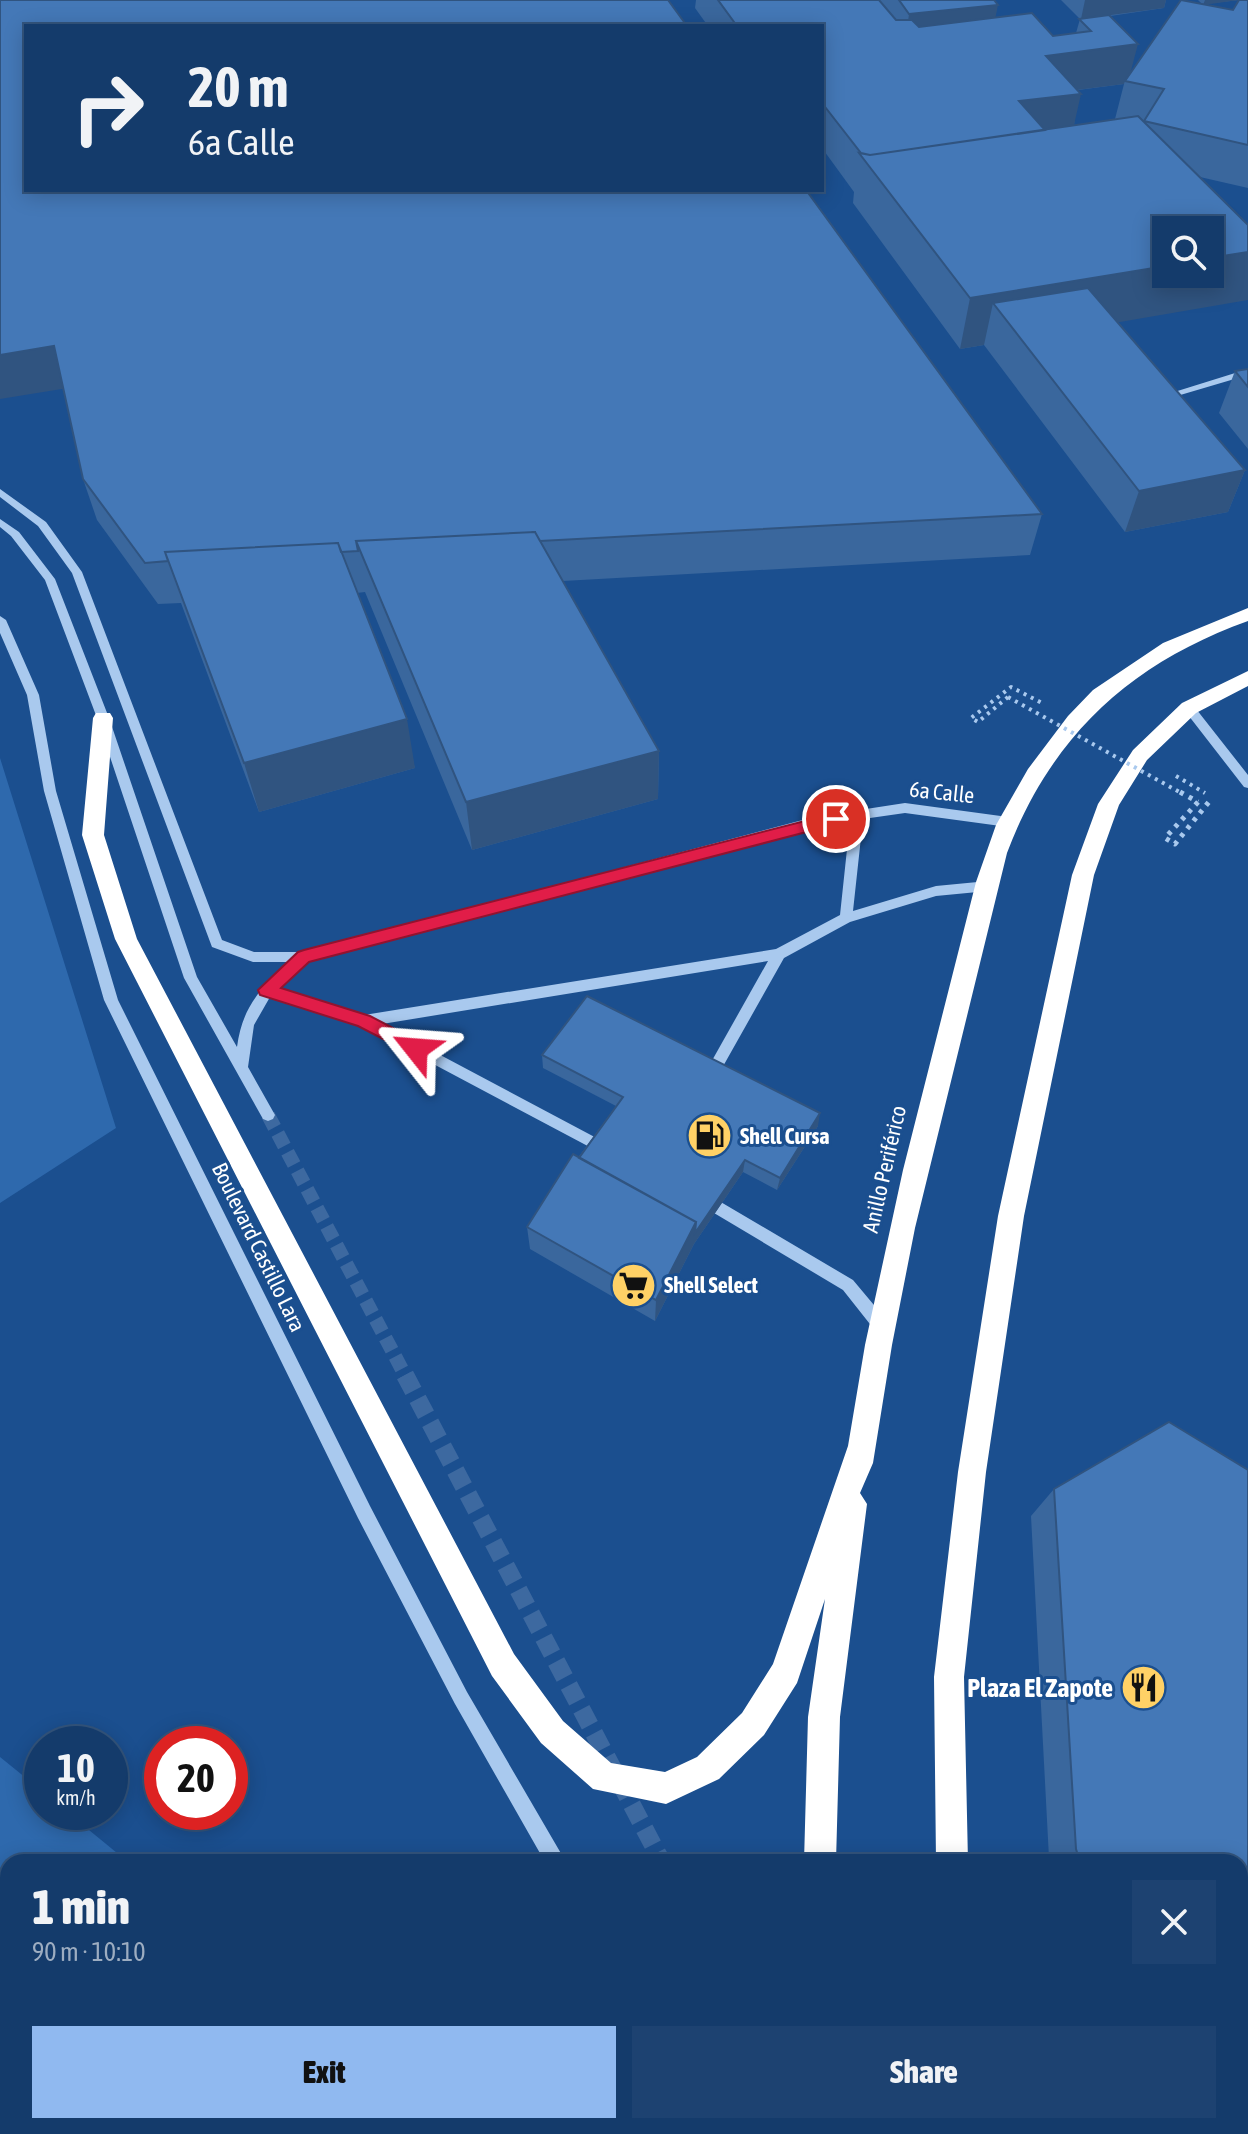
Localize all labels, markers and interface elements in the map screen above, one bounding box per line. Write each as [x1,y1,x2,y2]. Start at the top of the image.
text: 20 m [188,55,289,119]
icon: right [56,56,160,160]
text: 6a Calle [188,121,295,163]
map controls [1152,216,1224,288]
button: search [1152,216,1224,288]
street label: 6a Calle [908,776,976,808]
pin [802,785,870,853]
icon: arrive [814,797,858,841]
position arrow [374,1007,458,1091]
street label: Anillo Periférico [857,1103,911,1235]
fuel station icon: Shell Cursa [685,1112,733,1160]
place label: Shell Cursa [740,1123,830,1149]
street label: Boulevard Castillo Lara [207,1158,311,1336]
supermarket icon: Shell Select [609,1261,657,1309]
place label: Shell Select [664,1272,758,1298]
restaurant icon: Plaza El Zapote [1120,1664,1168,1712]
place label: Plaza El Zapote [967,1673,1113,1703]
speed limit sign: 20 [144,1726,248,1830]
text: 10 [57,1745,95,1790]
text: km/h [56,1786,96,1809]
text: 1 min [32,1879,130,1934]
button: close [1132,1880,1216,1964]
text: 90 m · 10:10 [32,1937,145,1967]
button: Exit [32,2026,616,2118]
button: Share [632,2026,1216,2118]

